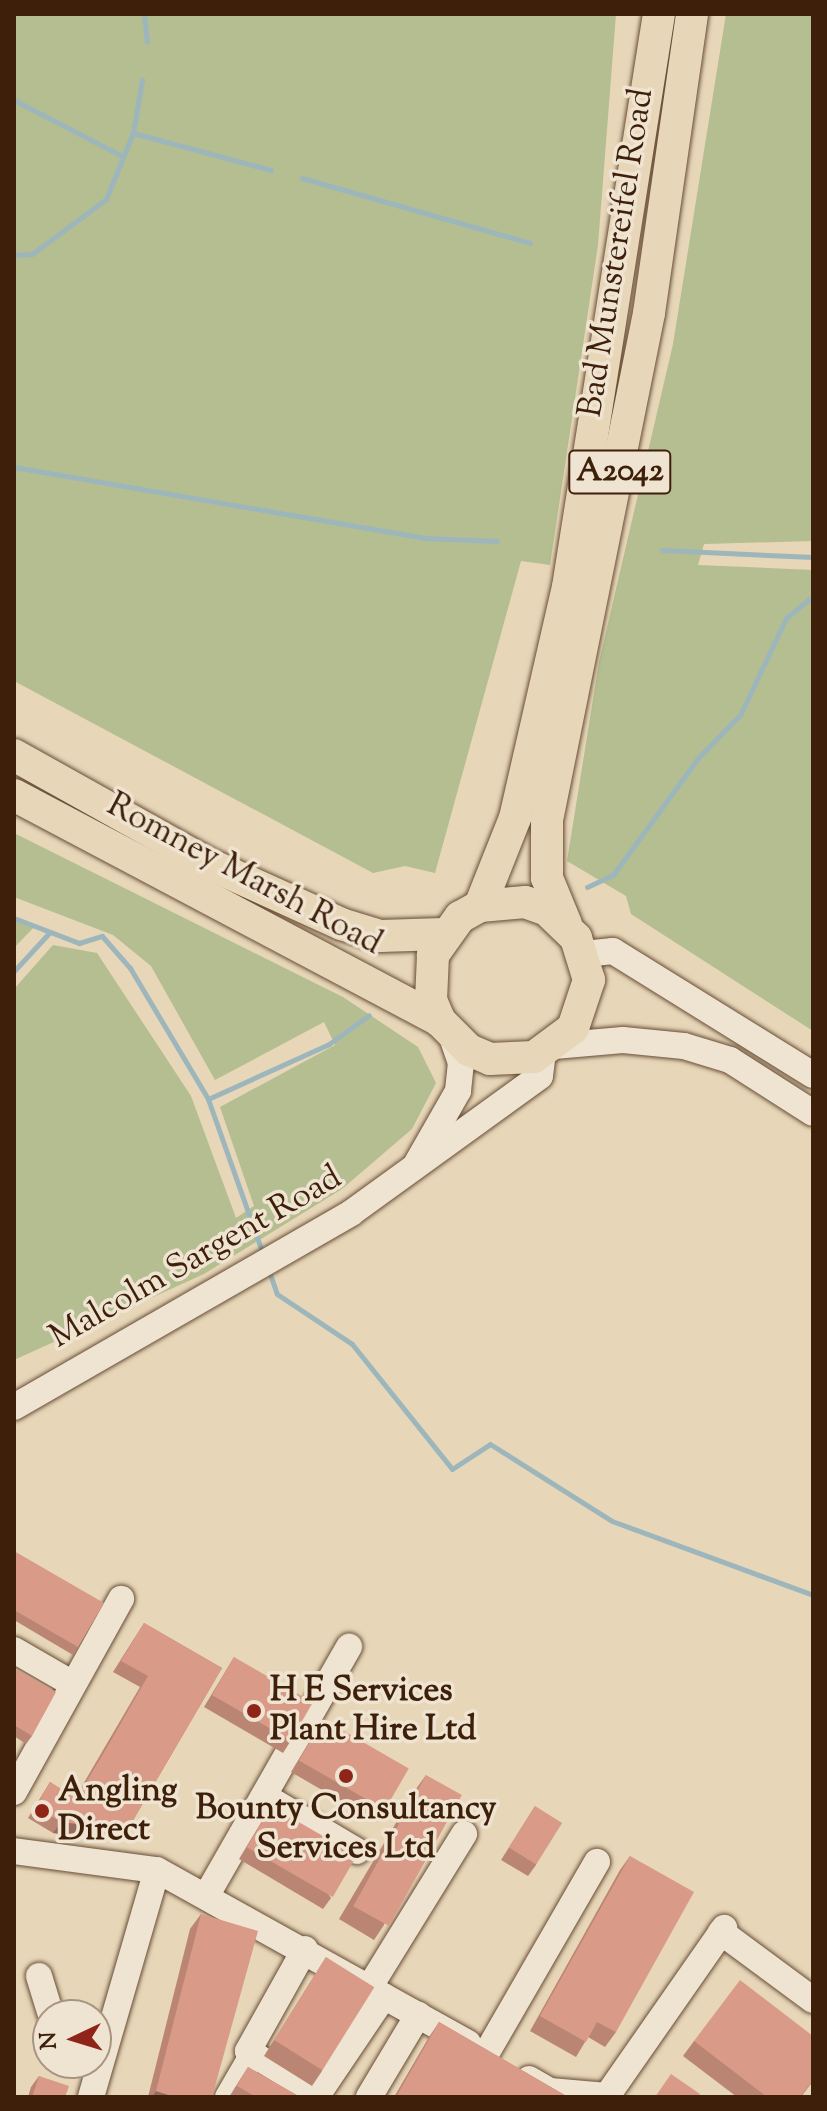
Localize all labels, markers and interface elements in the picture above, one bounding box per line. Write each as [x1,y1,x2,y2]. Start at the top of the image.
street label: Bad Munstereifel Road [571,86,663,420]
road number: A2042 [568,444,672,500]
street label: Romney Marsh Road [100,785,388,965]
street label: Malcolm Sargent Road [43,1158,349,1358]
place label: H E Services Plant Hire Ltd [270,1671,476,1750]
marker: H E Services Plant Hire Ltd [245,1702,263,1720]
marker: Bounty Consultancy Services Ltd [337,1767,355,1785]
place label: Angling Direct [58,1771,177,1850]
place label: Bounty Consultancy Services Ltd [196,1789,496,1868]
marker: Angling Direct [33,1802,51,1820]
north arrow [32,1999,112,2079]
text: N [33,2031,67,2050]

